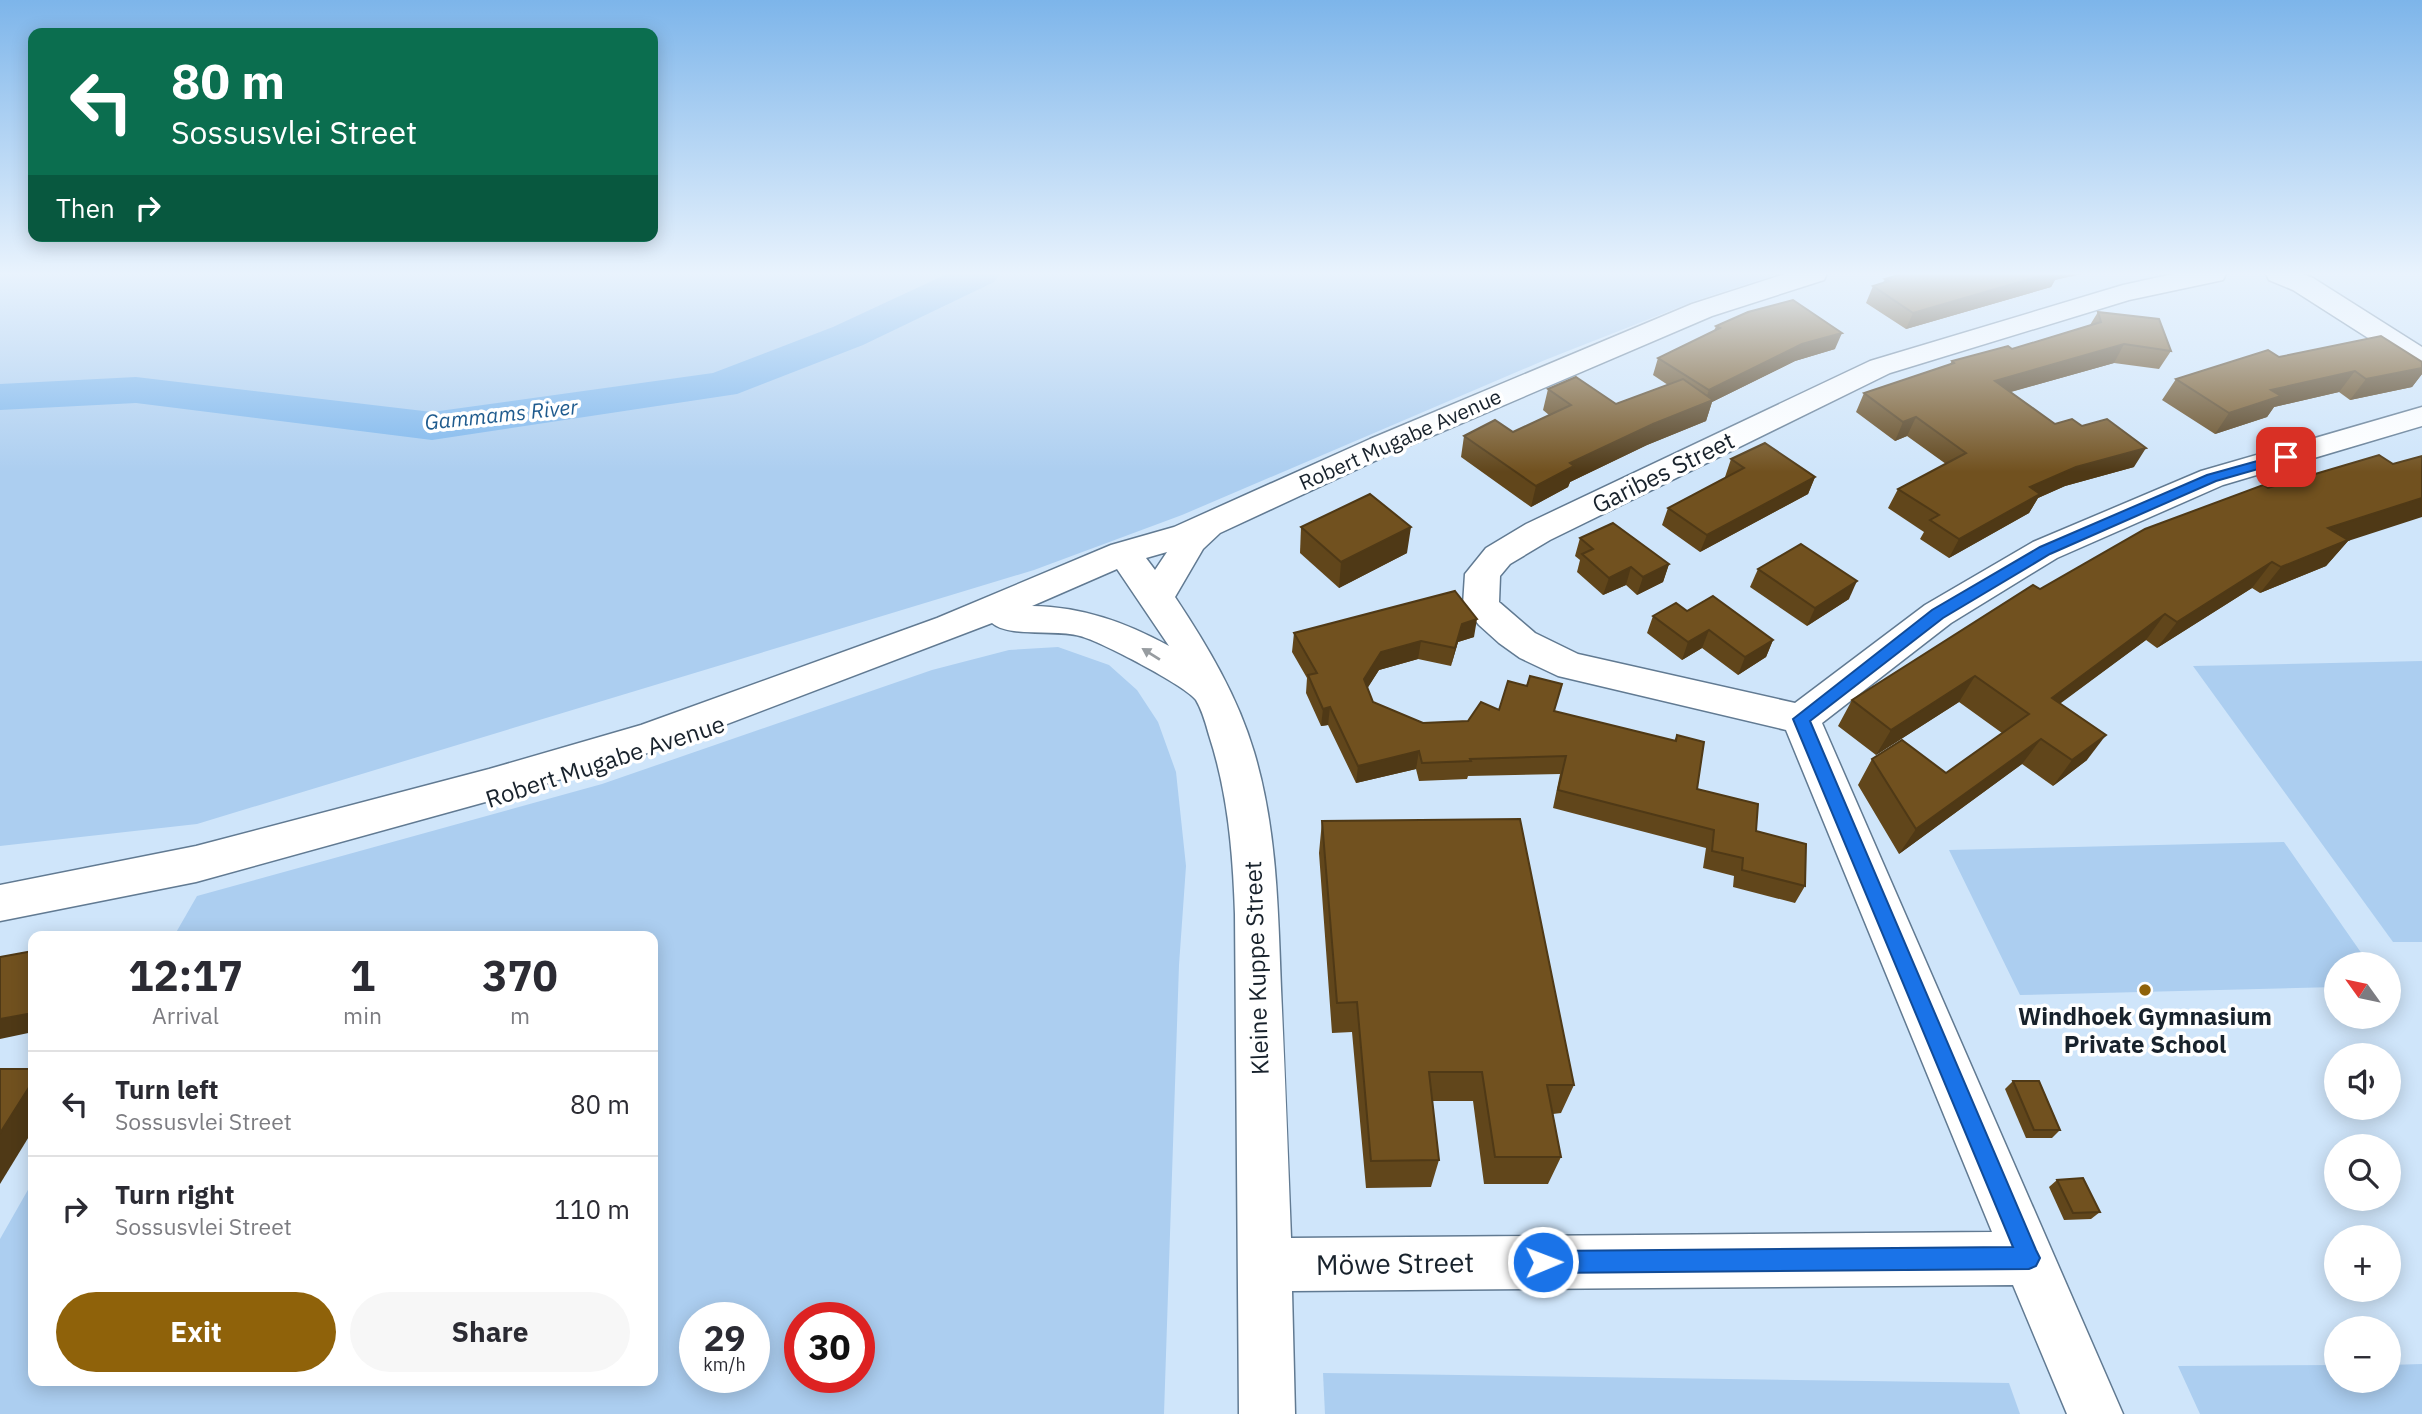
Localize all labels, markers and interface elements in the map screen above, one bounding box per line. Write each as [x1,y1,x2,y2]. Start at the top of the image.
text: 80 m [171,49,285,112]
icon: left [56,56,147,147]
text: Sossusvlei Street [171,111,417,153]
icon: right [129,189,167,227]
text: Then [56,191,115,225]
street label: Robert Mugabe Avenue [1294,382,1506,496]
water label: Gammams River [423,392,580,436]
street label: Garibes Street [1587,424,1739,520]
pin [2256,427,2316,487]
icon: arrive [2267,438,2305,476]
one-way arrow [1142,647,1161,660]
street label: Robert Mugabe Avenue [481,707,729,815]
street label: Kleine Kuppe Street [1236,860,1276,1076]
text: 12:17 [128,948,243,1003]
text: 1 [350,948,375,1003]
text: 370 [482,948,558,1003]
north arrow [2324,952,2401,1029]
map controls [2324,952,2401,1393]
marker: Windhoek Gymnasium Private School [2137,982,2153,998]
text: Arrival [152,1000,219,1030]
text: min [343,1000,382,1030]
text: m [510,1000,530,1030]
place label: Windhoek Gymnasium Private School [2018,1000,2272,1060]
button: sound [2324,1043,2401,1120]
text: Turn left [115,1072,218,1106]
icon: left [56,1085,94,1123]
text: 80 m [570,1087,630,1121]
text: Sossusvlei Street [115,1106,292,1136]
button: search [2324,1134,2401,1211]
text: Turn right [115,1177,234,1211]
icon: right [56,1190,94,1228]
text: 110 m [554,1192,630,1226]
text: Sossusvlei Street [115,1211,292,1241]
position arrow [1506,1225,1580,1299]
button: + [2324,1225,2401,1302]
street label: Möwe Street [1315,1243,1475,1283]
button: Exit [56,1292,336,1372]
button: Share [350,1292,630,1372]
speed limit sign: 30 [784,1302,875,1393]
text: 29 [703,1315,746,1361]
button: − [2324,1316,2401,1393]
text: km/h [703,1353,746,1376]

